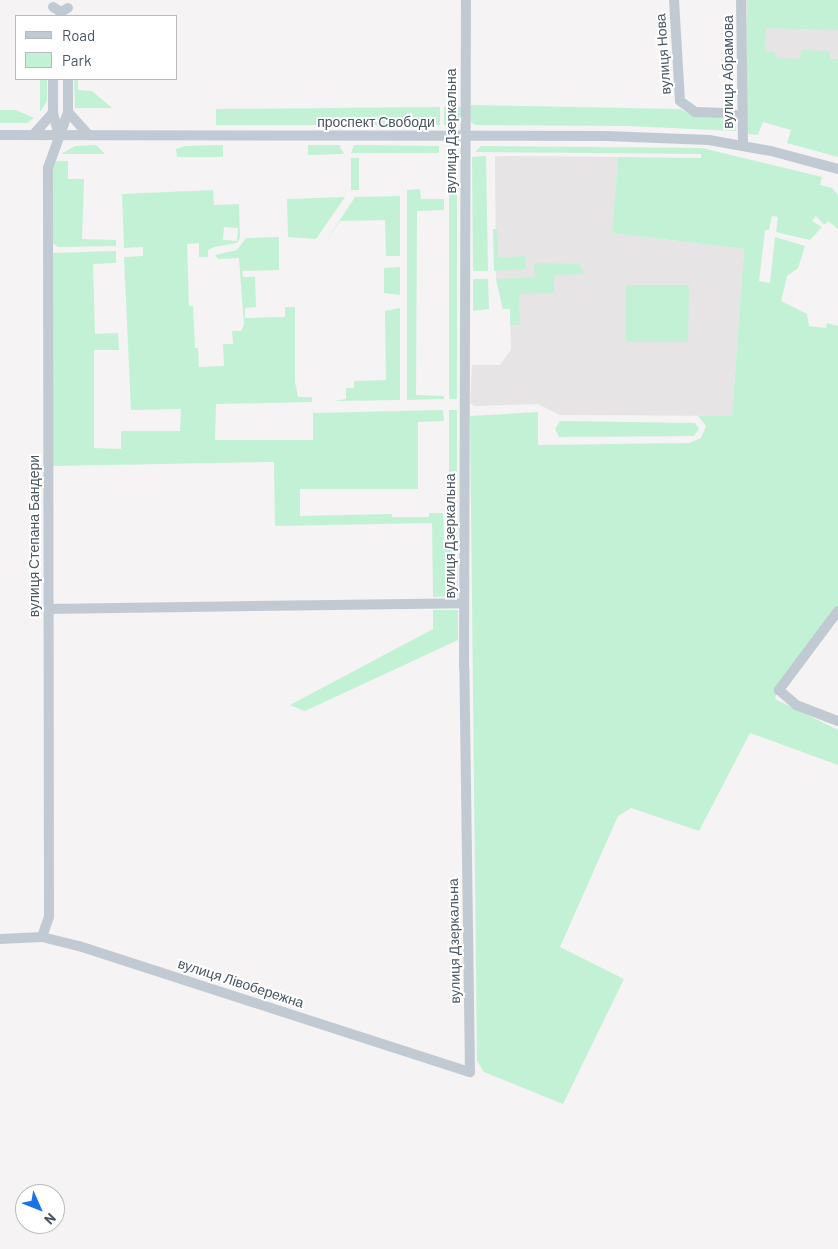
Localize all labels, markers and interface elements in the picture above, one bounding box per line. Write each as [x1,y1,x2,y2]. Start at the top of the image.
street label: вулиця Нова [652,13,674,95]
legend [15,15,178,80]
street label: вулиця Абрамова [720,15,736,129]
text: Road [62,26,95,44]
text: Park [62,51,91,69]
street label: вулиця Дзеркальна [443,68,459,194]
street label: проспект Свободи [317,114,435,130]
street label: вулиця Степана Бандери [26,455,42,617]
street label: вулиця Дзеркальна [442,473,458,599]
street label: вулиця Дзеркальна [445,878,463,1004]
street label: вулиця Лівобережна [176,955,306,1011]
north arrow [15,1184,65,1234]
text: N [41,1210,60,1228]

